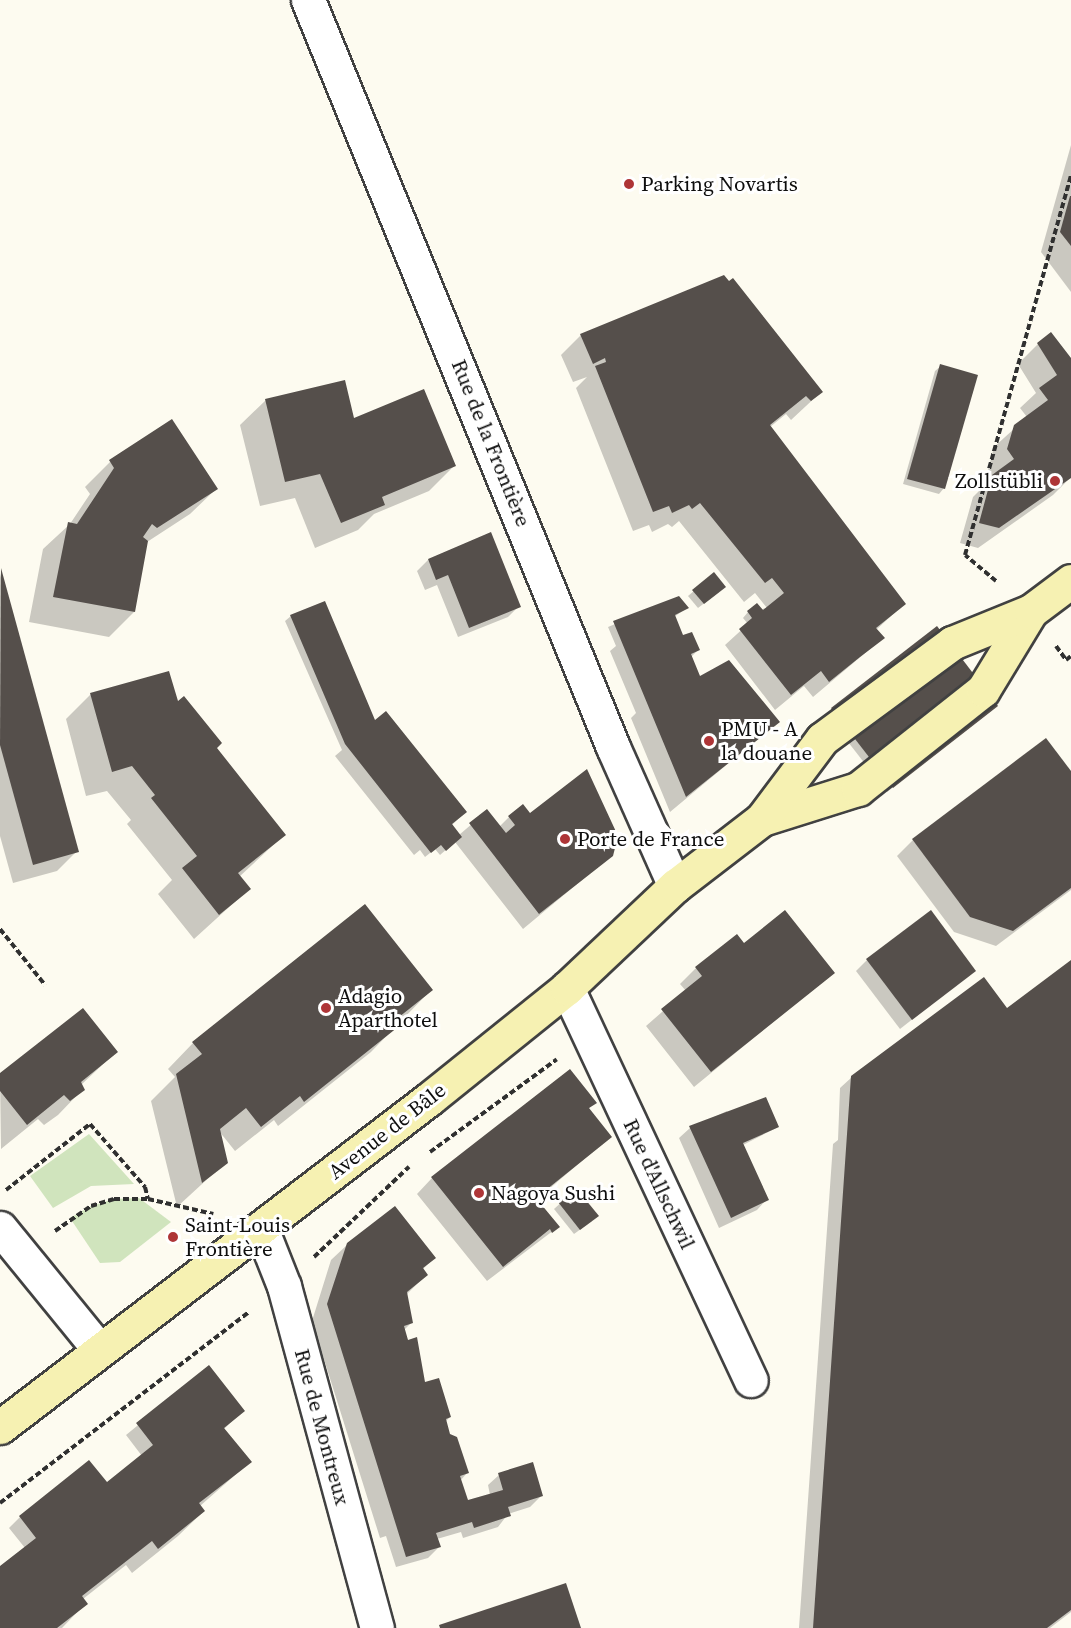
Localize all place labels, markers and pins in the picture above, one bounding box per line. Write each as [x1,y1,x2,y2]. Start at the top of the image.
place label: Parking Novartis [641,171,798,197]
marker: Parking Novartis [622,177,636,191]
place label: Zollstübli [955,468,1043,494]
marker: Zollstübli [1048,474,1062,488]
place label: PMU - A la douane [721,716,812,766]
marker: PMU - A la douane [702,734,716,748]
place label: Porte de France [577,826,724,852]
marker: Porte de France [558,832,572,846]
place label: Adagio Aparthotel [338,983,438,1033]
marker: Adagio Aparthotel [319,1001,333,1015]
place label: Nagoya Sushi [491,1180,615,1206]
marker: Nagoya Sushi [472,1186,486,1200]
place label: Saint-Louis Frontière [185,1212,290,1262]
marker: Saint-Louis Frontière [166,1230,180,1244]

